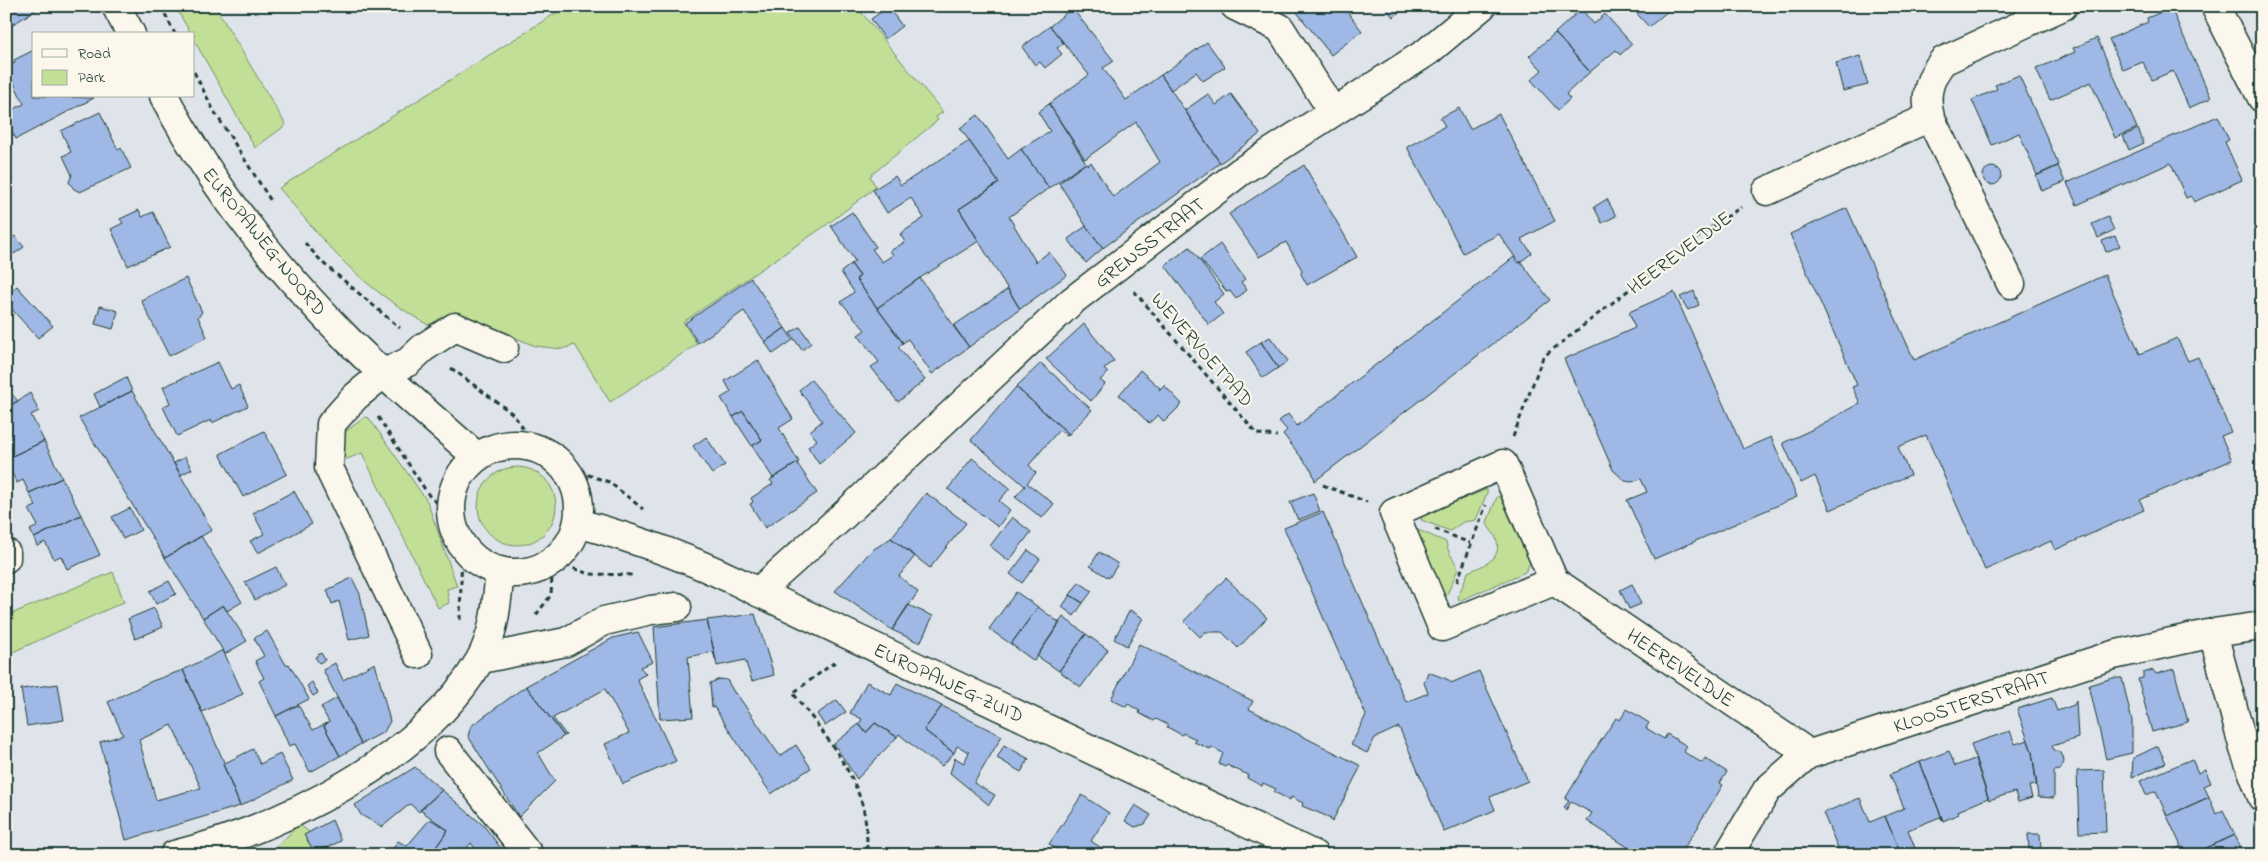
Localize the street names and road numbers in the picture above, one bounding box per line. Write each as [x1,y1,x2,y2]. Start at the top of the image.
street label: EUROPAWEG-NOORD [194,162,332,323]
street label: GRENSSTRAAT [1089,191,1212,297]
street label: HEEREVELDJE [1622,205,1739,303]
street label: WEVERVOETPAD [1143,287,1259,414]
street label: HEEREVELDJE [1620,622,1739,716]
street label: EUROPAWEG-ZUID [868,637,1028,732]
street label: KLOOSTERSTRAAT [1890,665,2053,742]

